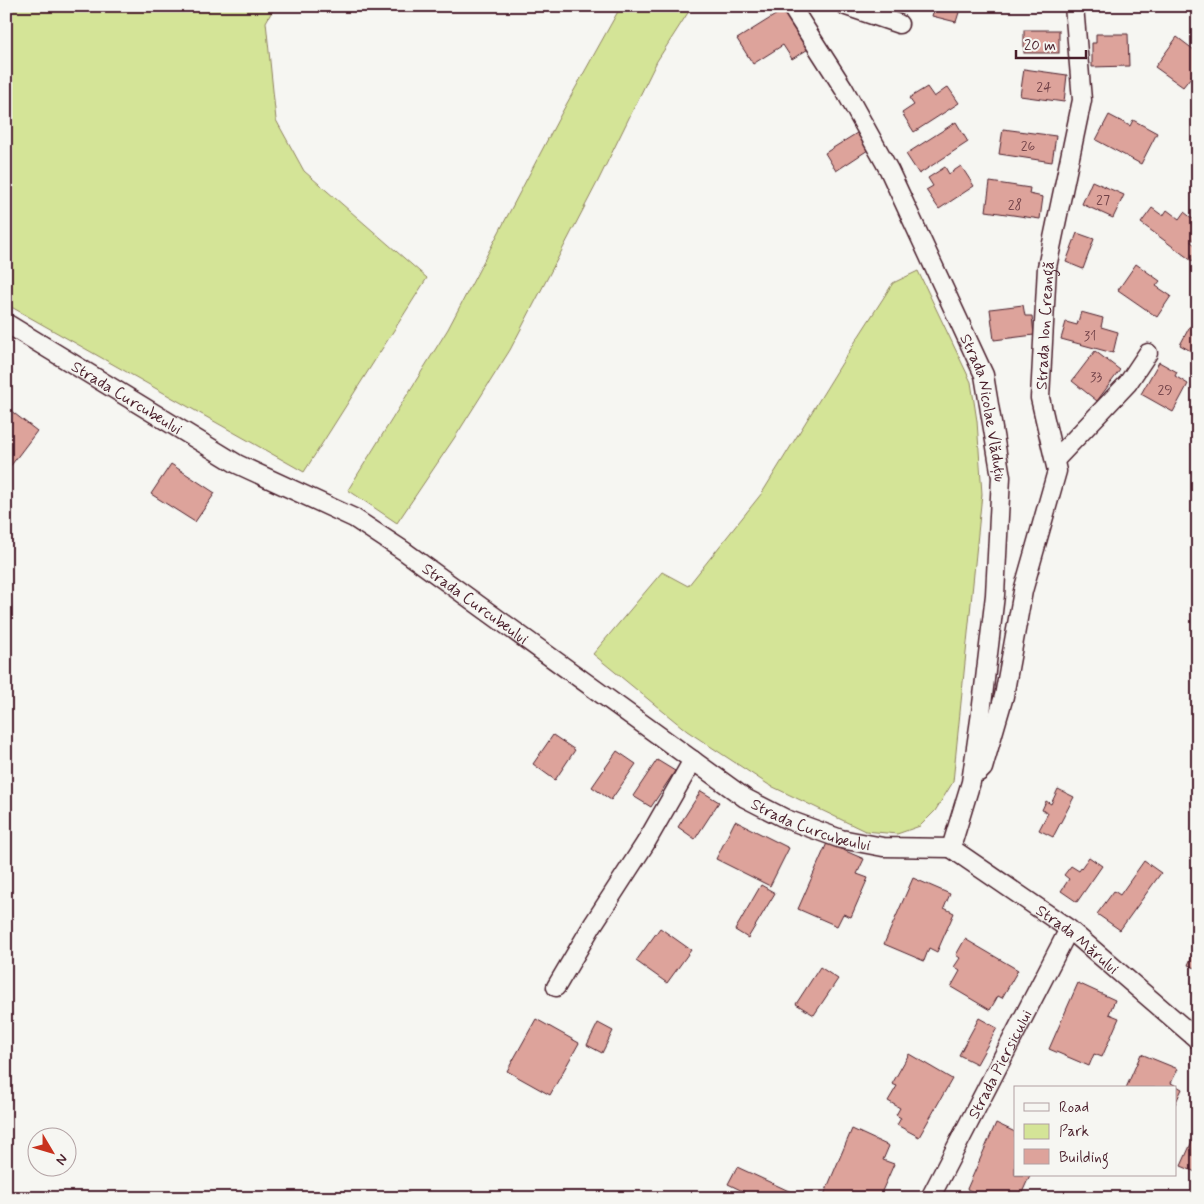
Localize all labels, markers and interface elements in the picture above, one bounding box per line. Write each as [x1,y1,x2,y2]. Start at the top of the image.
scale bar [1016,28,1086,60]
text: 20 m [1024,36,1056,56]
house number: 24 [1036,78,1052,96]
house number: 26 [1021,137,1036,155]
house number: 27 [1096,191,1110,209]
house number: 28 [1008,196,1022,214]
street label: Strada Ion Creangă [1031,259,1060,391]
house number: 31 [1084,327,1096,345]
street label: Strada Nicolae Vlăduțiu [954,331,1010,483]
street label: Strada Curcubeului [67,356,186,440]
house number: 33 [1090,368,1102,386]
house number: 29 [1157,381,1173,399]
street label: Strada Curcubeului [418,559,532,650]
street label: Strada Curcubeului [747,794,873,856]
street label: Strada Mărului [1031,900,1123,980]
street label: Strada Piersicului [964,1006,1038,1123]
legend [1014,1086,1176,1176]
text: Road [1059,1098,1089,1118]
text: Park [1059,1122,1089,1142]
north arrow [28,1126,78,1176]
text: Building [1059,1148,1109,1169]
text: N [51,1150,71,1169]

